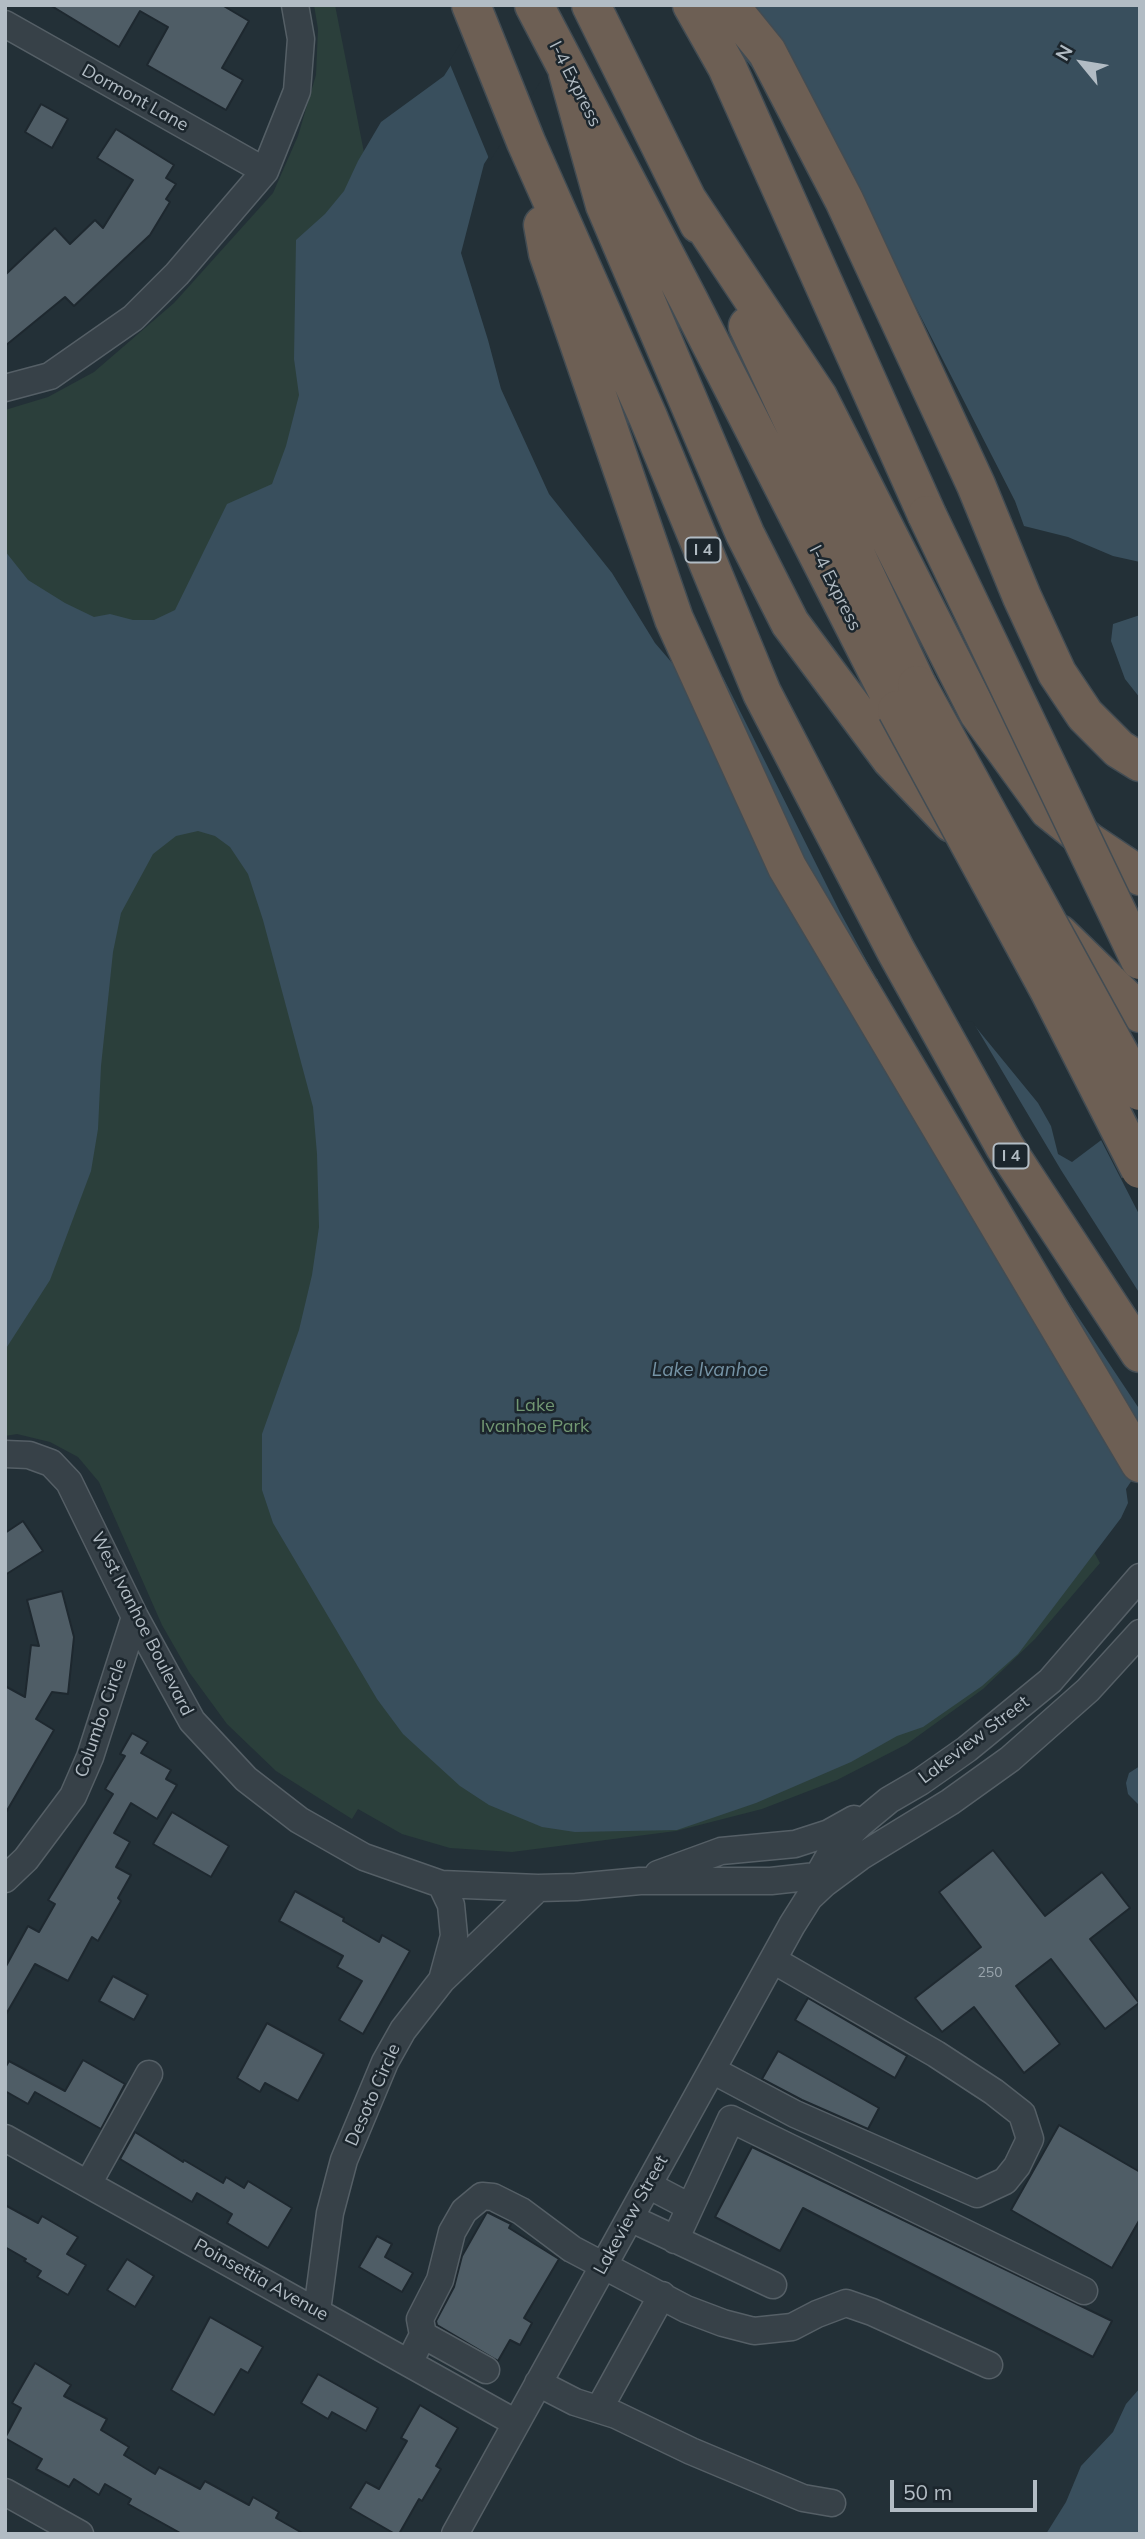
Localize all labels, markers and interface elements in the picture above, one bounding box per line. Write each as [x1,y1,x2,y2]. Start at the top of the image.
north arrow [1047,28,1117,98]
street label: I-4 Express [544,38,606,130]
text: N [1050,40,1078,65]
street label: Dormont Lane [78,60,192,136]
road number: I 4 [686,538,720,562]
street label: I-4 Express [804,542,866,634]
road number: I 4 [993,1144,1028,1168]
water label: Lake Ivanhoe [652,1359,768,1381]
park label: Lake Ivanhoe Park [481,1395,589,1438]
street label: West Ivanhoe Boulevard [86,1528,198,1720]
street label: Columbo Circle [71,1656,131,1780]
street label: Lakeview Street [914,1691,1034,1789]
house number: 250 [977,1965,1003,1981]
street label: Desoto Circle [341,2041,405,2149]
street label: Lakeview Street [589,2152,673,2278]
street label: Poinsettia Avenue [190,2234,332,2326]
scale bar [893,2466,1040,2510]
text: 50 m [903,2479,952,2505]

